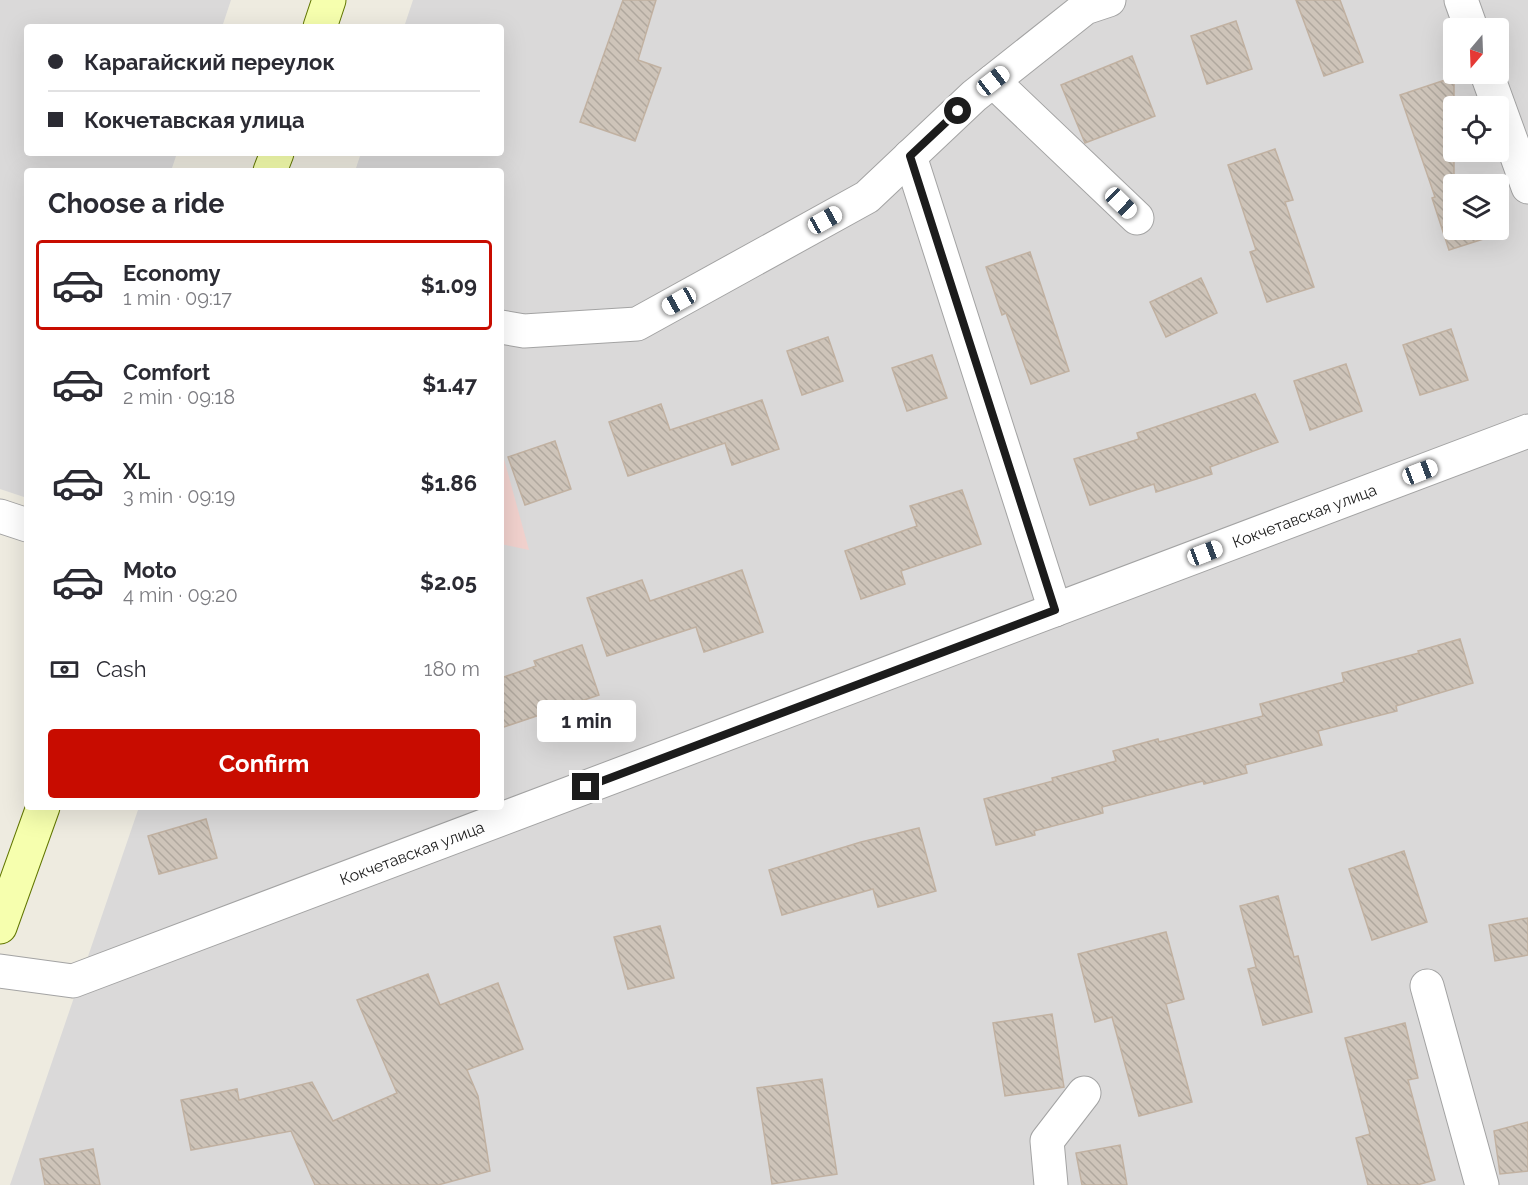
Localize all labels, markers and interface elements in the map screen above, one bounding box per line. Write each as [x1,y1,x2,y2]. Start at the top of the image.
north arrow [1443,18,1509,84]
map controls [1443,18,1509,240]
text: Карагайский переулок [84,49,335,75]
car [973,63,1013,99]
button: locate [1443,96,1509,162]
route start [944,97,971,124]
text: Кокчетавская улица [84,107,305,133]
button: layers [1443,174,1509,240]
car [1102,184,1140,222]
text: Choose a ride [48,188,224,219]
car [805,203,845,237]
icon: car [51,258,105,312]
text: Economy [123,260,221,286]
text: $1.09 [421,272,477,298]
car [659,284,699,318]
text: 1 min · 09:17 [123,286,232,310]
icon: car [51,357,105,411]
text: Comfort [123,359,210,385]
text: $1.47 [422,371,477,397]
text: 2 min · 09:18 [123,385,235,409]
icon: car [51,456,105,510]
car [1400,457,1440,487]
text: XL [123,458,150,484]
text: $1.86 [421,470,477,496]
street label: Кокчетавская улица [1230,480,1379,552]
text: 3 min · 09:19 [123,484,235,508]
car [1185,538,1225,568]
icon: car [51,555,105,609]
text: Moto [123,557,177,583]
text: $2.05 [420,569,477,595]
text: 4 min · 09:20 [123,583,238,607]
icon: cash [48,653,81,686]
text: Cash [96,656,147,682]
text: 180 m [424,657,480,681]
callout: 1 min [536,700,636,742]
text: 1 min [561,709,612,733]
button: Confirm [48,729,480,798]
route end [572,773,599,800]
street label: Кокчетавская улица [337,817,487,889]

